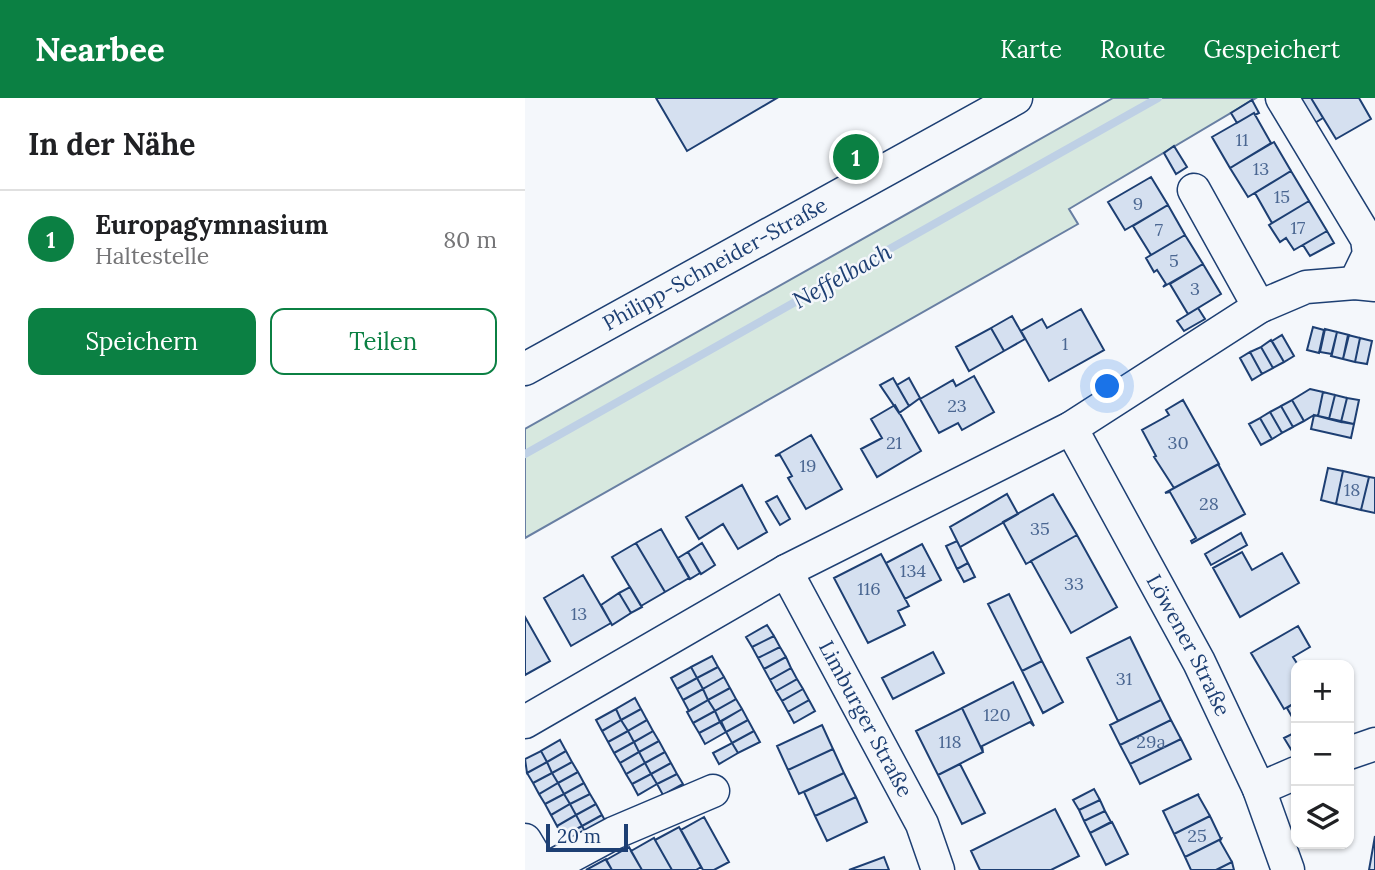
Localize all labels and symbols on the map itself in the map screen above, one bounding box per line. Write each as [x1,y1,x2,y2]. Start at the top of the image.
house number: 11 [1235,128,1249,151]
pin: 1 [833,131,879,183]
house number: 13 [1253,157,1269,180]
house number: 15 [1274,185,1290,208]
street label: Philipp-Schneider-Straße [598,191,832,336]
house number: 9 [1133,192,1143,215]
house number: 17 [1291,216,1305,239]
house number: 7 [1155,218,1163,241]
water label: Neffelbach [787,237,896,315]
house number: 5 [1169,249,1179,272]
house number: 3 [1190,277,1200,300]
house number: 1 [1062,332,1068,355]
your location [1090,369,1124,403]
house number: 23 [947,394,967,417]
house number: 21 [886,431,902,454]
house number: 30 [1167,431,1189,454]
house number: 19 [800,454,816,477]
house number: 18 [1344,478,1360,501]
house number: 28 [1199,492,1219,515]
house number: 35 [1030,517,1050,540]
house number: 134 [900,559,926,582]
street label: Löwener Straße [1141,569,1237,720]
house number: 33 [1064,572,1084,595]
house number: 116 [857,577,881,600]
house number: 13 [571,602,587,625]
street label: Limburger Straße [813,636,919,802]
house number: 31 [1116,667,1132,690]
house number: 120 [983,703,1011,726]
house number: 118 [938,730,962,753]
house number: 29a [1136,730,1166,753]
scale bar [546,821,628,853]
house number: 25 [1187,824,1207,847]

